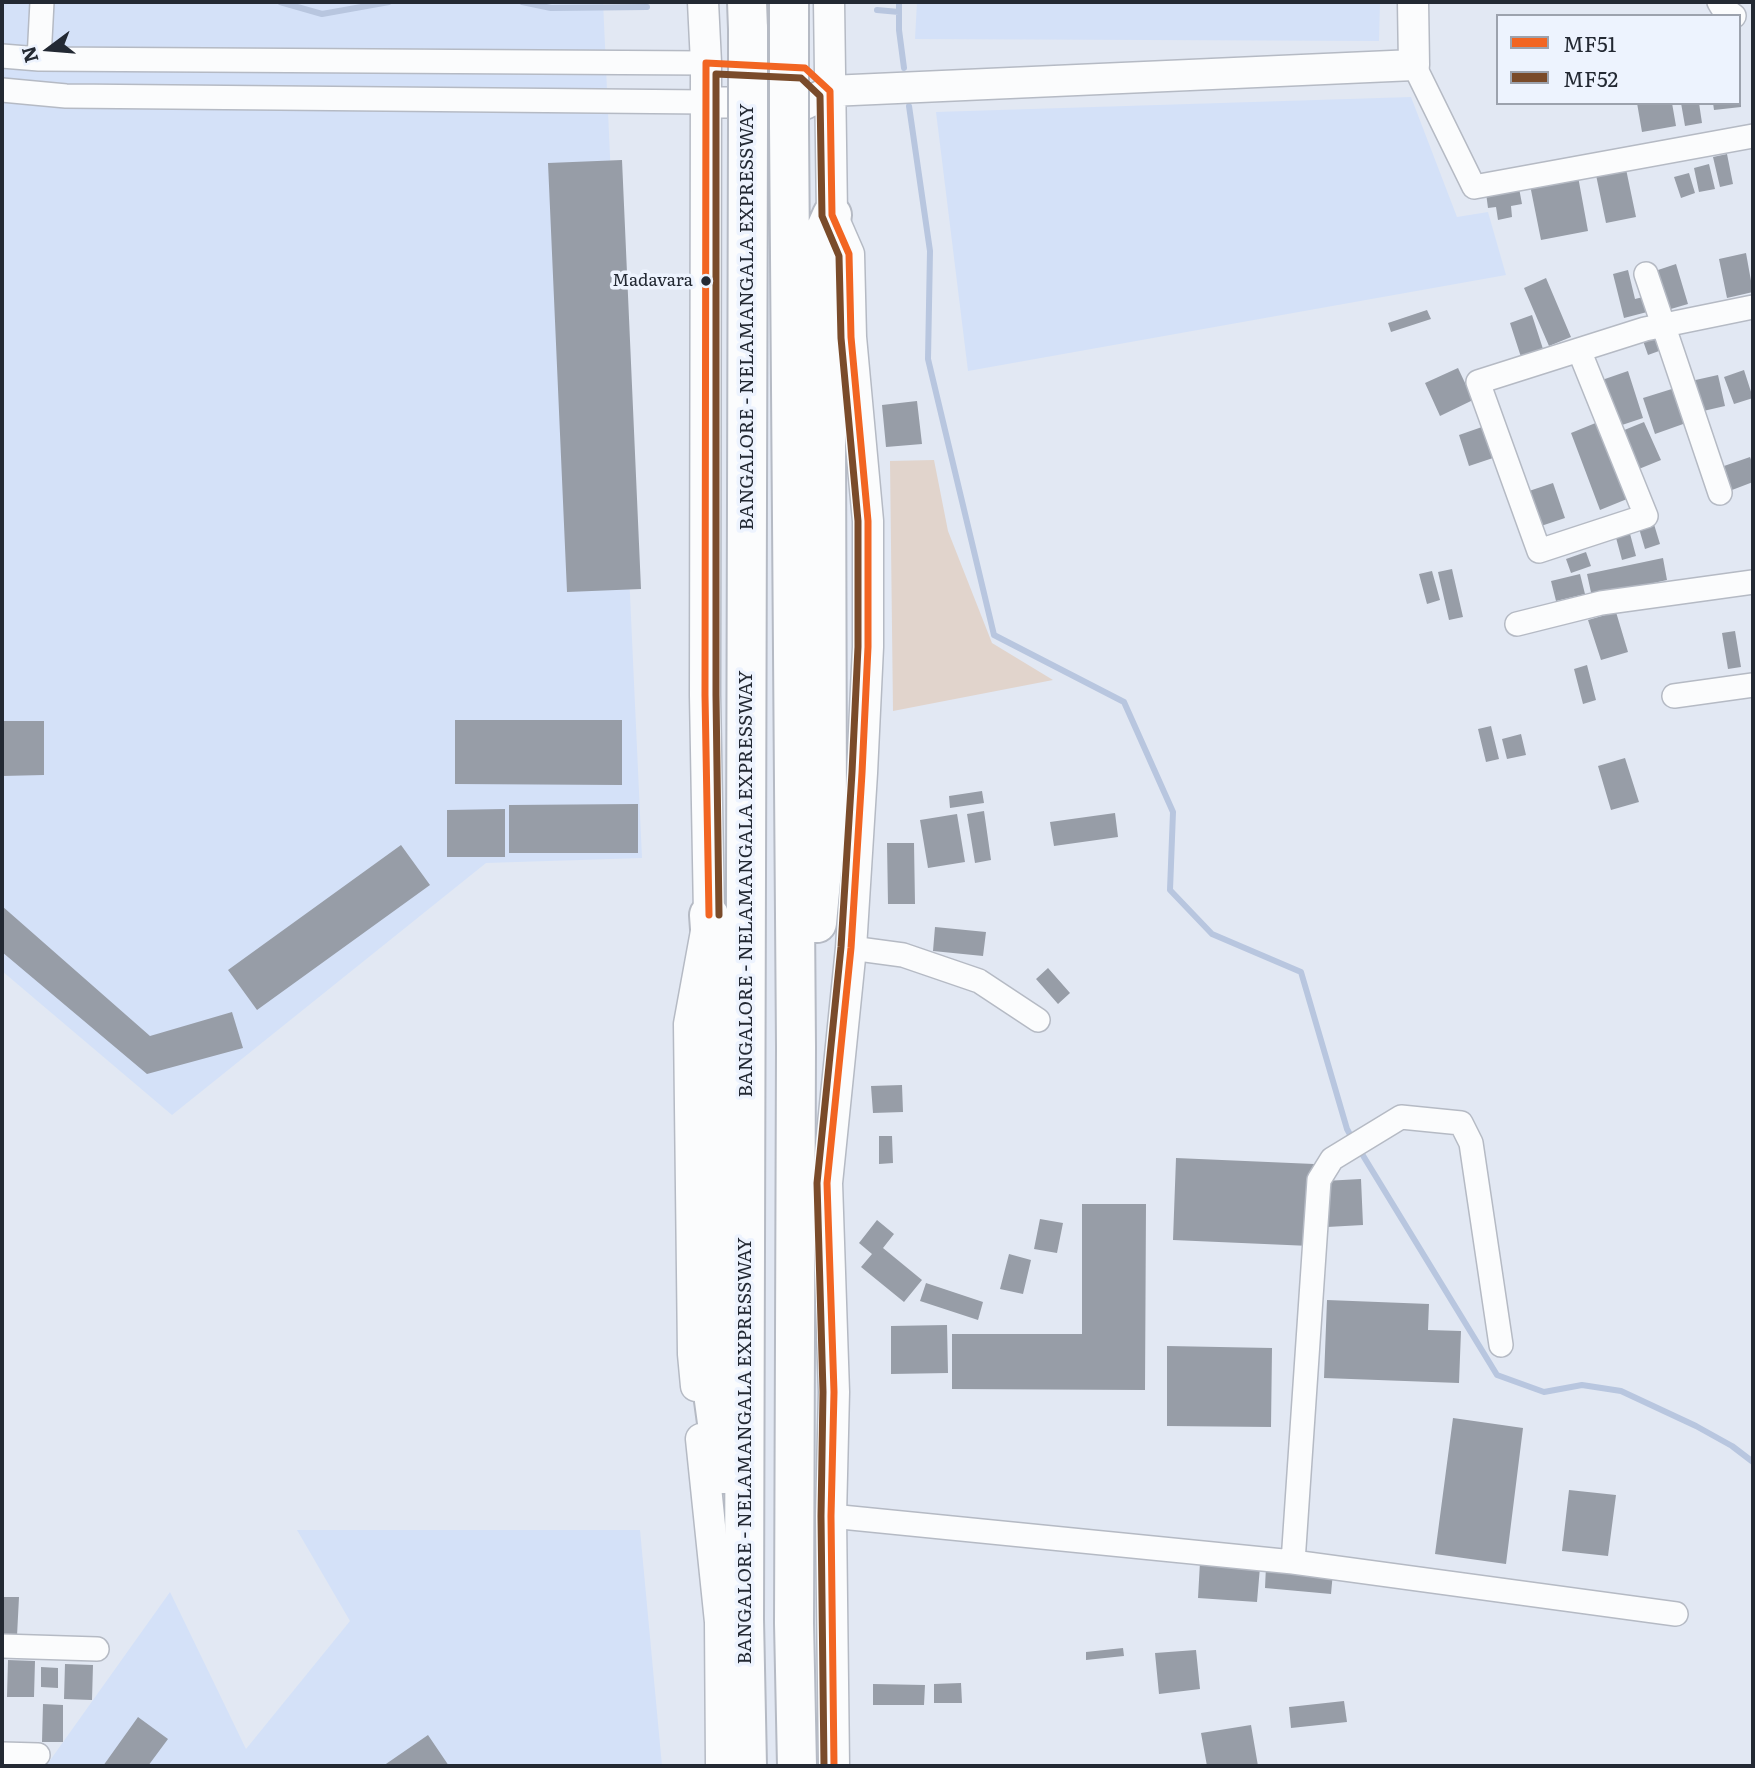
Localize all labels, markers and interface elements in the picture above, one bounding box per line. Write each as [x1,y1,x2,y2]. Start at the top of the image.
north arrow [14,14,84,84]
legend [1496,14,1741,105]
text: MF51 [1563,27,1616,58]
text: N [13,43,44,66]
text: MF52 [1563,62,1618,93]
street label: BANGALORE - NELAMANGALA EXPRESSWAY [736,103,758,531]
place label: Madavara [612,271,693,291]
marker: Madavara [699,274,713,288]
street label: BANGALORE - NELAMANGALA EXPRESSWAY [735,670,757,1098]
street label: BANGALORE - NELAMANGALA EXPRESSWAY [734,1237,756,1665]

